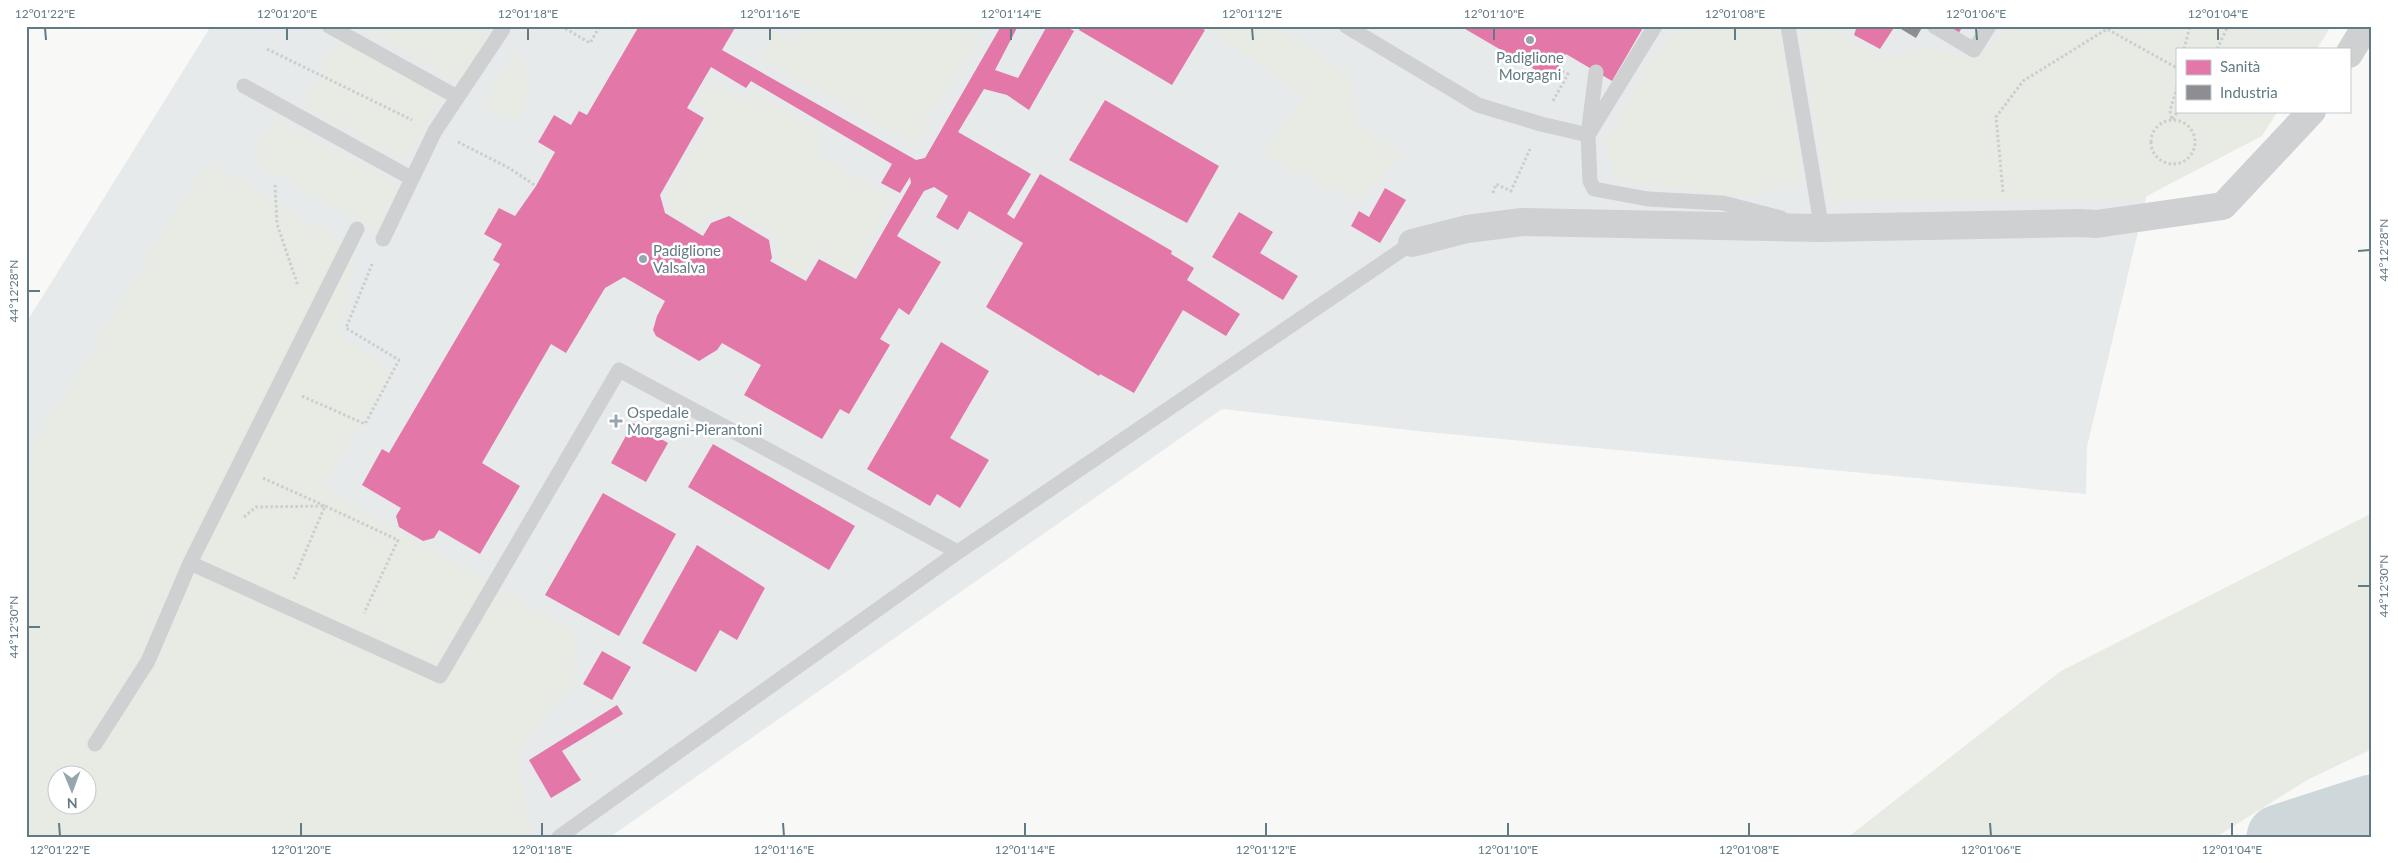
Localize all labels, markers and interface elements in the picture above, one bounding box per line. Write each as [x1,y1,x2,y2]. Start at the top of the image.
text: 12°01'22"E [15,6,75,21]
text: 12°01'20"E [257,6,317,21]
text: 12°01'18"E [498,6,558,21]
text: 12°01'16"E [740,6,800,21]
text: 12°01'14"E [981,6,1041,21]
text: 12°01'12"E [1222,6,1282,21]
text: 12°01'10"E [1464,6,1524,21]
text: 12°01'08"E [1705,6,1765,21]
text: 12°01'06"E [1946,6,2006,21]
text: 12°01'04"E [2188,6,2248,21]
marker: Padiglione Morgagni [1524,34,1536,46]
place label: Padiglione Morgagni [1496,48,1564,83]
legend [2176,48,2350,112]
text: Sanità [2220,57,2260,75]
text: Industria [2220,83,2278,101]
text: 44°12'28"N [2376,219,2391,281]
place label: Padiglione Valsalva [653,241,721,276]
marker: Padiglione Valsalva [637,253,649,265]
text: 44°12'28"N [6,260,21,322]
place label: Ospedale Morgagni-Pierantoni [627,403,762,438]
marker: Ospedale Morgagni-Pierantoni [609,414,623,428]
text: 44°12'30"N [2376,555,2391,617]
text: 44°12'30"N [6,596,21,658]
north arrow [48,766,98,816]
text: N [67,795,78,812]
text: 12°01'22"E [30,842,90,857]
text: 12°01'20"E [271,842,331,857]
text: 12°01'18"E [512,842,572,857]
text: 12°01'16"E [754,842,814,857]
text: 12°01'14"E [995,842,1055,857]
text: 12°01'12"E [1236,842,1296,857]
text: 12°01'10"E [1478,842,1538,857]
text: 12°01'08"E [1719,842,1779,857]
text: 12°01'06"E [1961,842,2021,857]
text: 12°01'04"E [2202,842,2262,857]

